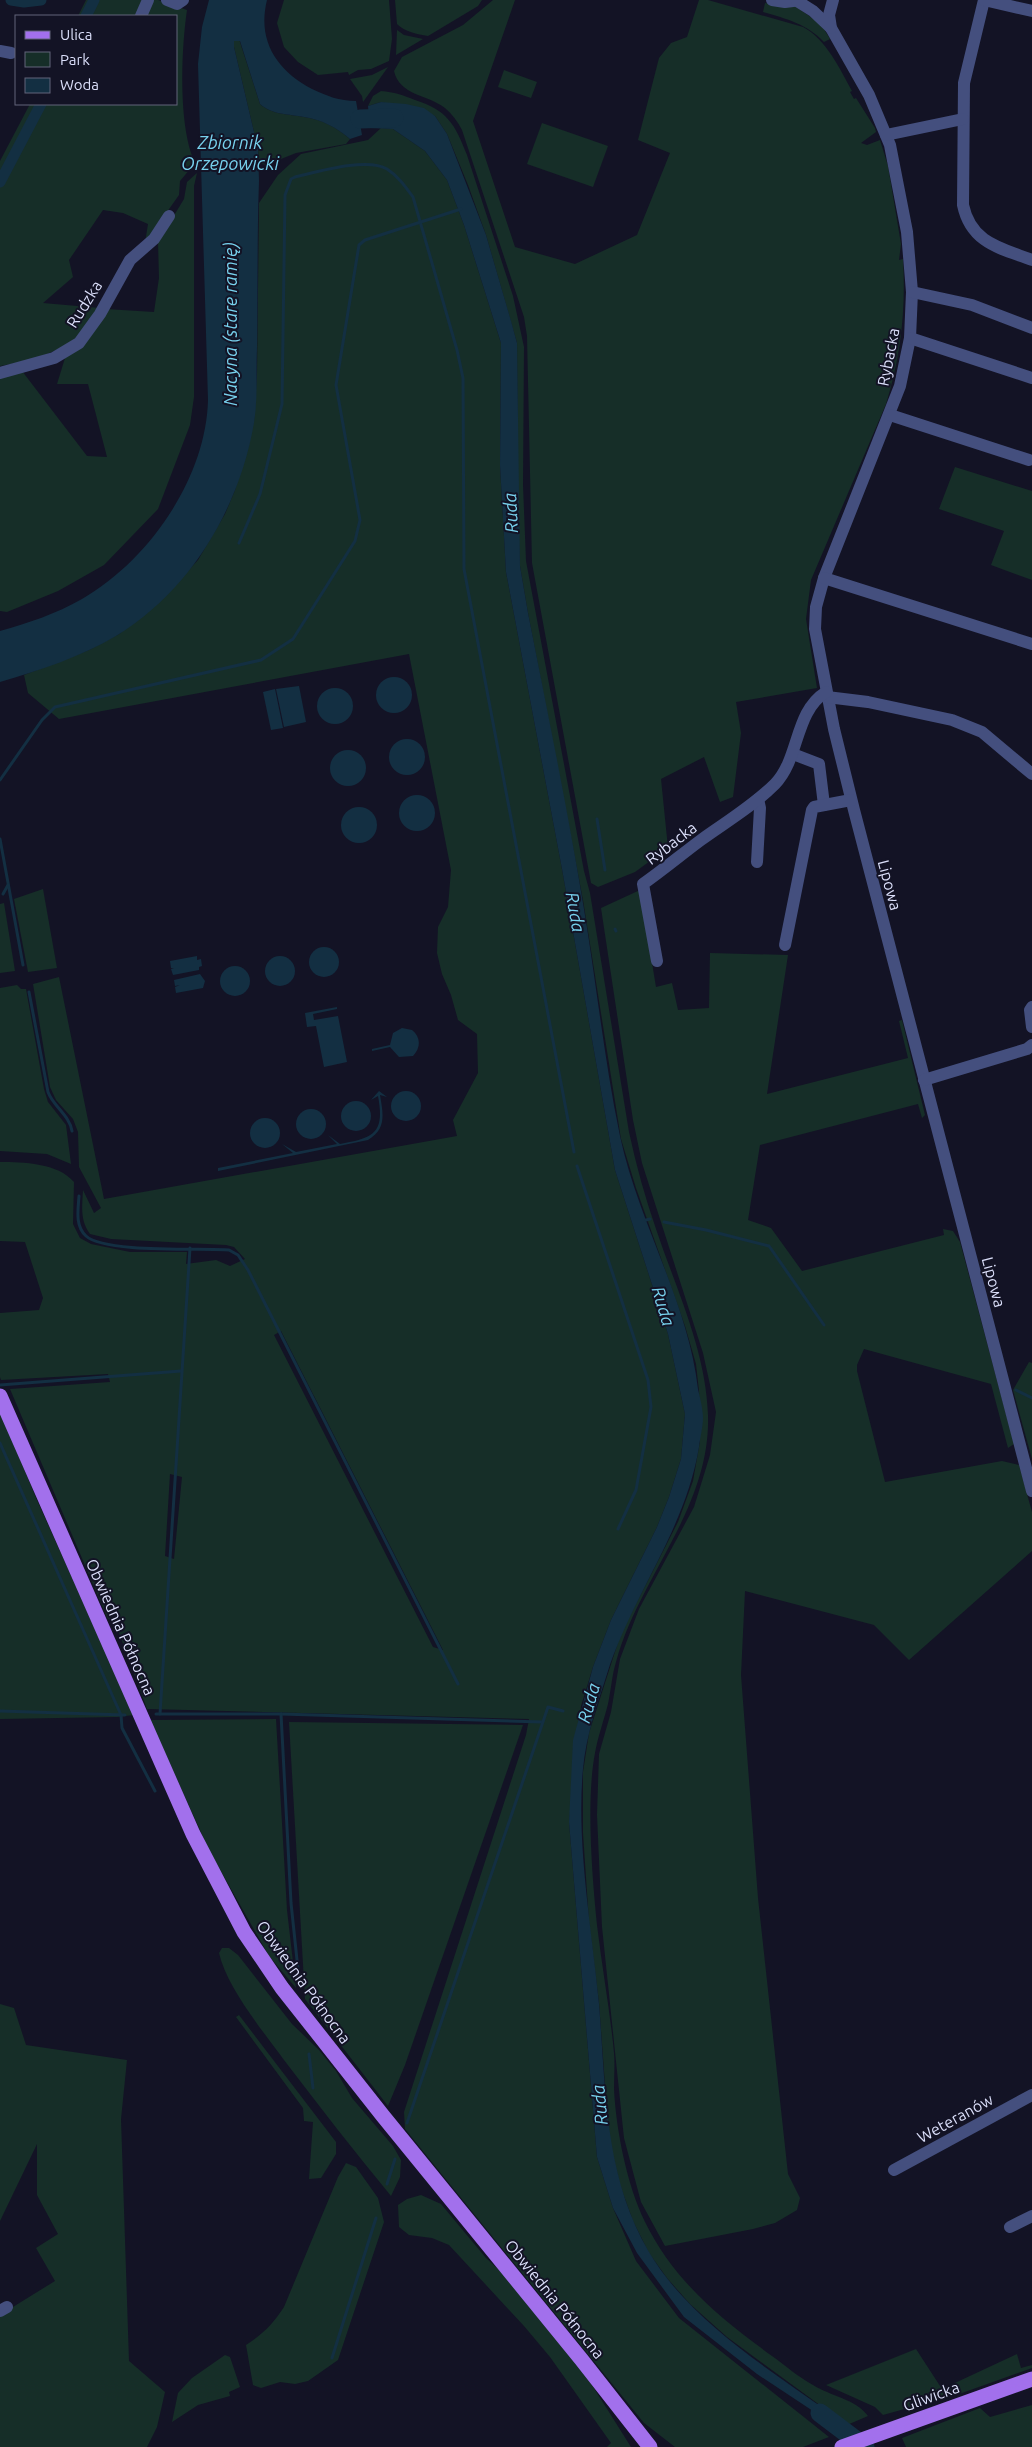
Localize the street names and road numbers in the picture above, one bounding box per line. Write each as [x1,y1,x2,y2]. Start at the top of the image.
street label: Rudzka [63,277,105,331]
street label: Rybacka [874,326,902,388]
street label: Rybacka [642,818,700,868]
street label: Lipowa [875,858,905,912]
street label: Lipowa [979,1255,1009,1309]
street label: Obwiednia Północna [83,1556,159,1698]
street label: Obwiednia Północna [253,1917,355,2047]
street label: Weteranów [914,2090,996,2146]
street label: Obwiednia Północna [502,2236,608,2362]
street label: Gliwicka [900,2378,962,2414]

